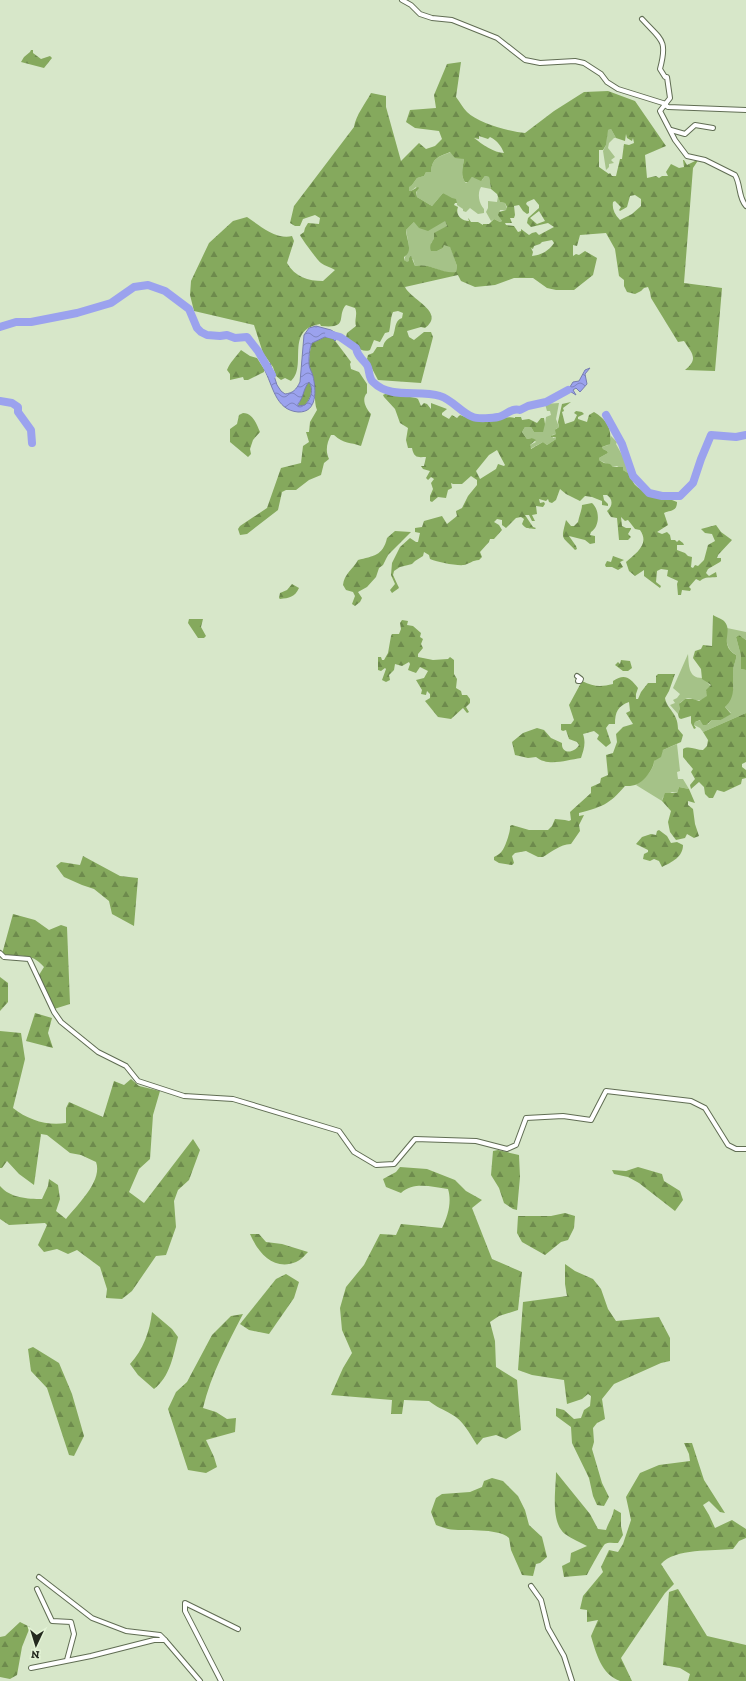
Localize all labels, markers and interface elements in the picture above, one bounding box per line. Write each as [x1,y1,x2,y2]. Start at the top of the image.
north arrow [16,1625,56,1665]
text: N [30,1648,40,1661]

